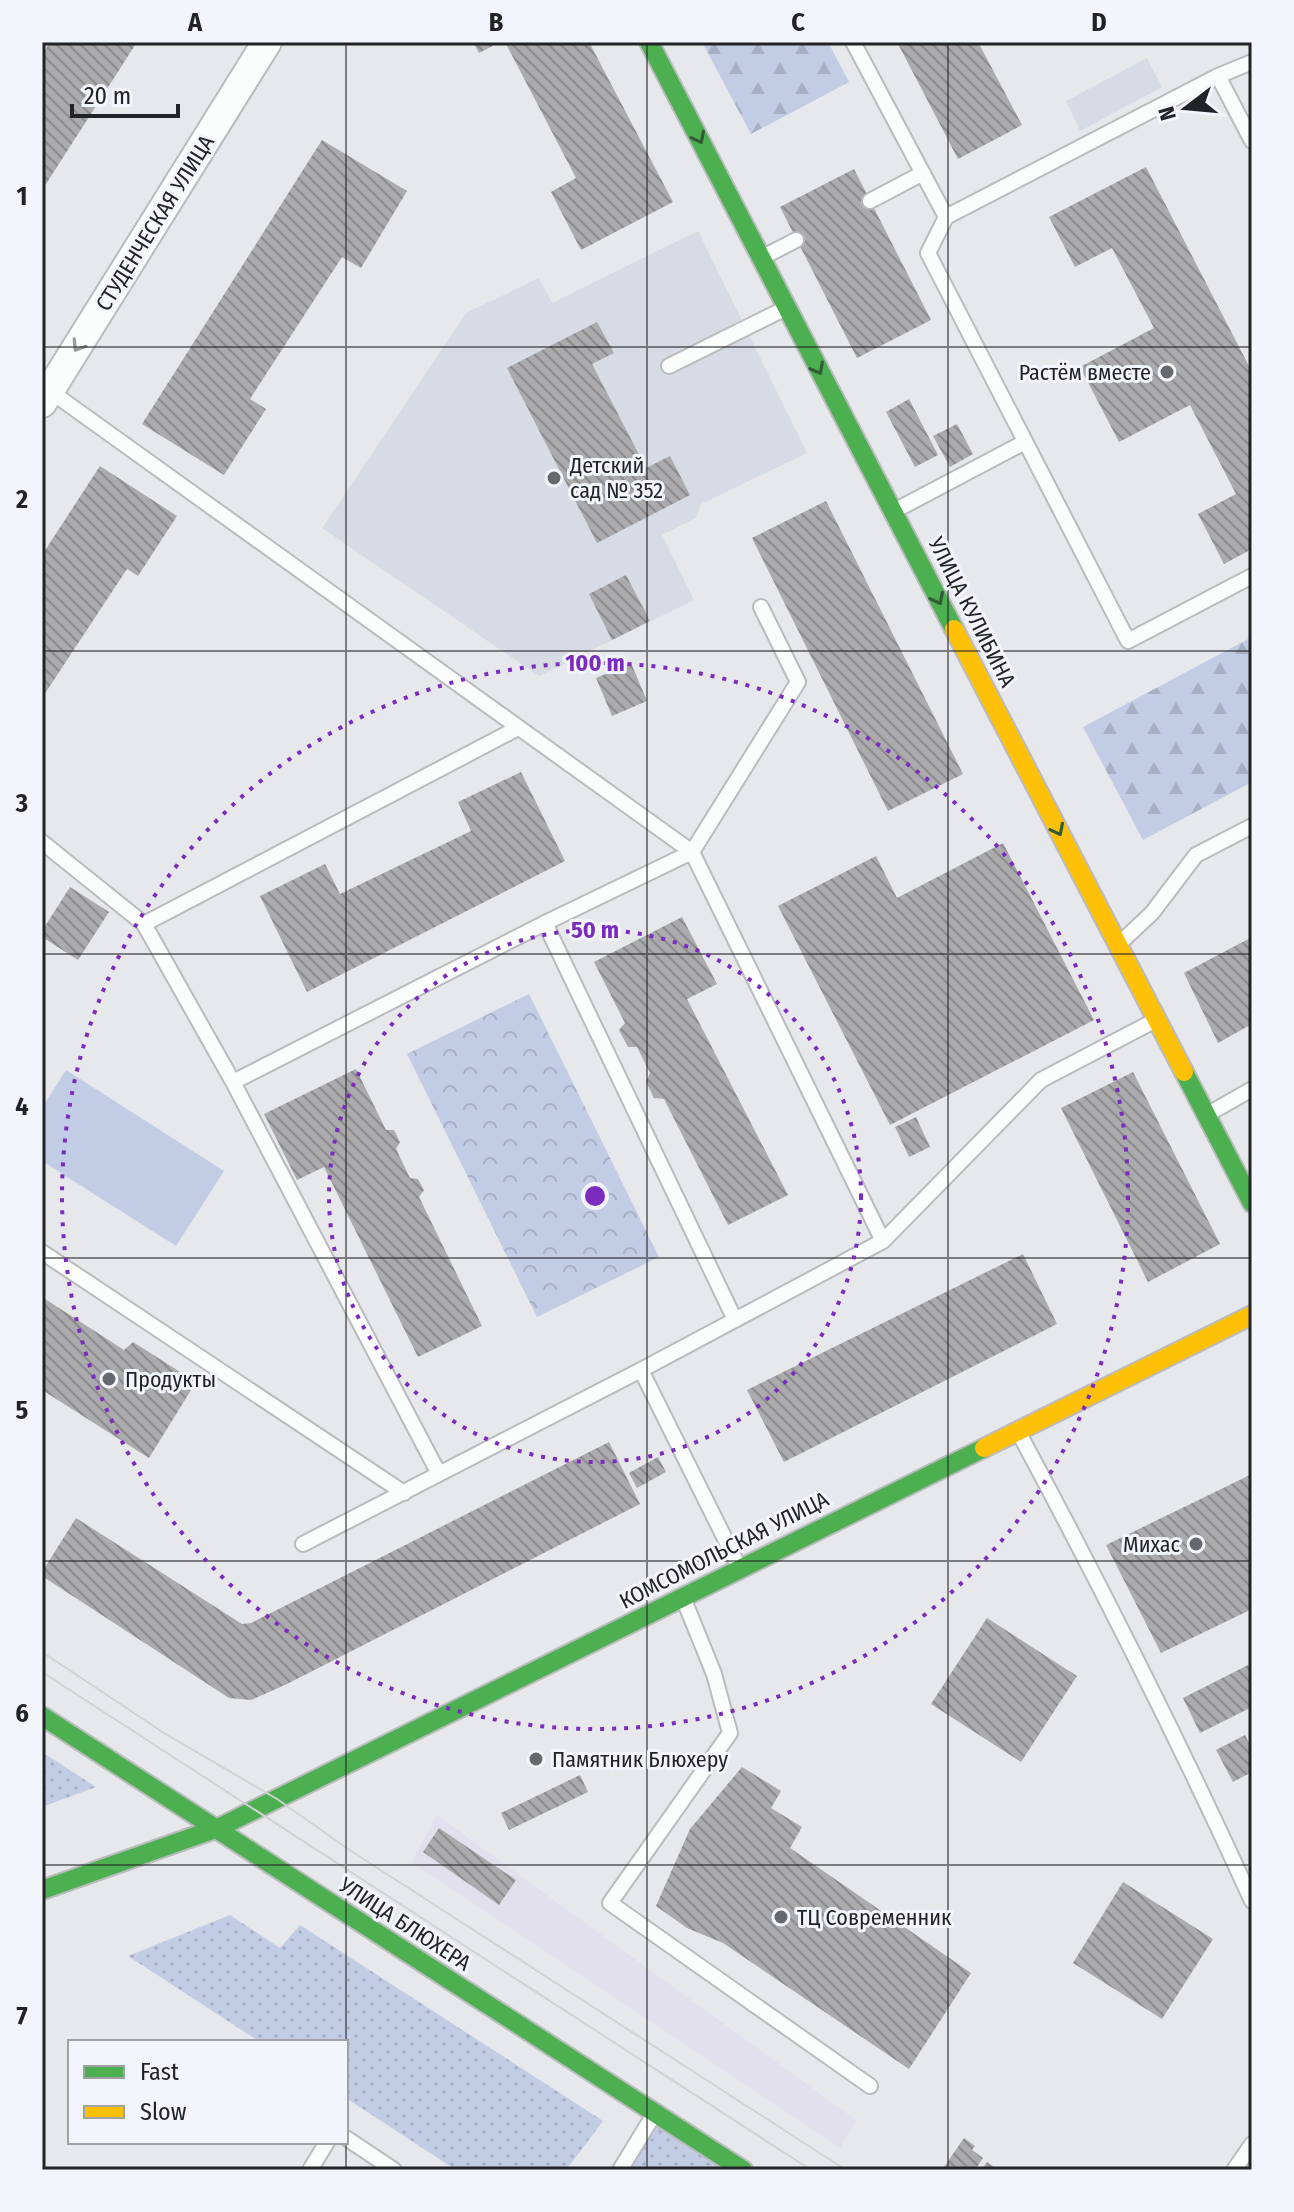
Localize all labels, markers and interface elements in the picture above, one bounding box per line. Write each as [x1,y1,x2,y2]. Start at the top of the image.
text: A [187,7,203,38]
text: B [489,7,504,38]
text: C [791,7,805,38]
text: D [1091,7,1107,38]
scale bar [72,68,178,118]
north arrow [1146,68,1226,148]
text: 20 m [84,82,131,110]
text: N [1152,103,1182,123]
one-way arrow [689,129,704,144]
street label: СТУДЕНЧЕСКАЯ УЛИЦА [90,130,220,316]
text: 1 [17,181,28,212]
one-way arrow [73,337,88,352]
place label: Растём вместе [1019,359,1151,386]
one-way arrow [809,360,824,375]
marker: Растём вместе [1158,363,1176,381]
place label: Детский сад № 352 [569,452,663,504]
marker: Детский сад № 352 [545,469,563,487]
text: 2 [15,484,28,515]
street label: УЛИЦА КУЛИБИНА [922,532,1022,692]
one-way arrow [929,591,944,606]
text: 100 m [565,649,625,677]
text: 3 [15,788,28,819]
one-way arrow [1049,822,1064,836]
text: 50 m [571,916,619,944]
text: 4 [15,1091,29,1122]
centre of rings [581,1182,609,1210]
place label: Продукты [125,1366,216,1393]
marker: Продукты [100,1370,118,1388]
text: 5 [16,1395,29,1426]
street label: КОМСОМОЛЬСКАЯ УЛИЦА [615,1485,833,1615]
place label: Михас [1123,1531,1181,1558]
marker: Михас [1187,1535,1205,1553]
text: 6 [15,1698,29,1729]
place label: Памятник Блюхеру [552,1746,728,1773]
marker: Памятник Блюхеру [527,1750,545,1768]
street label: УЛИЦА БЛЮХЕРА [333,1871,476,1977]
place label: ТЦ Современник [797,1904,952,1931]
marker: ТЦ Современник [772,1908,790,1926]
text: 7 [16,2001,28,2032]
legend [68,2040,348,2144]
text: Fast [140,2058,179,2086]
text: Slow [140,2098,187,2126]

